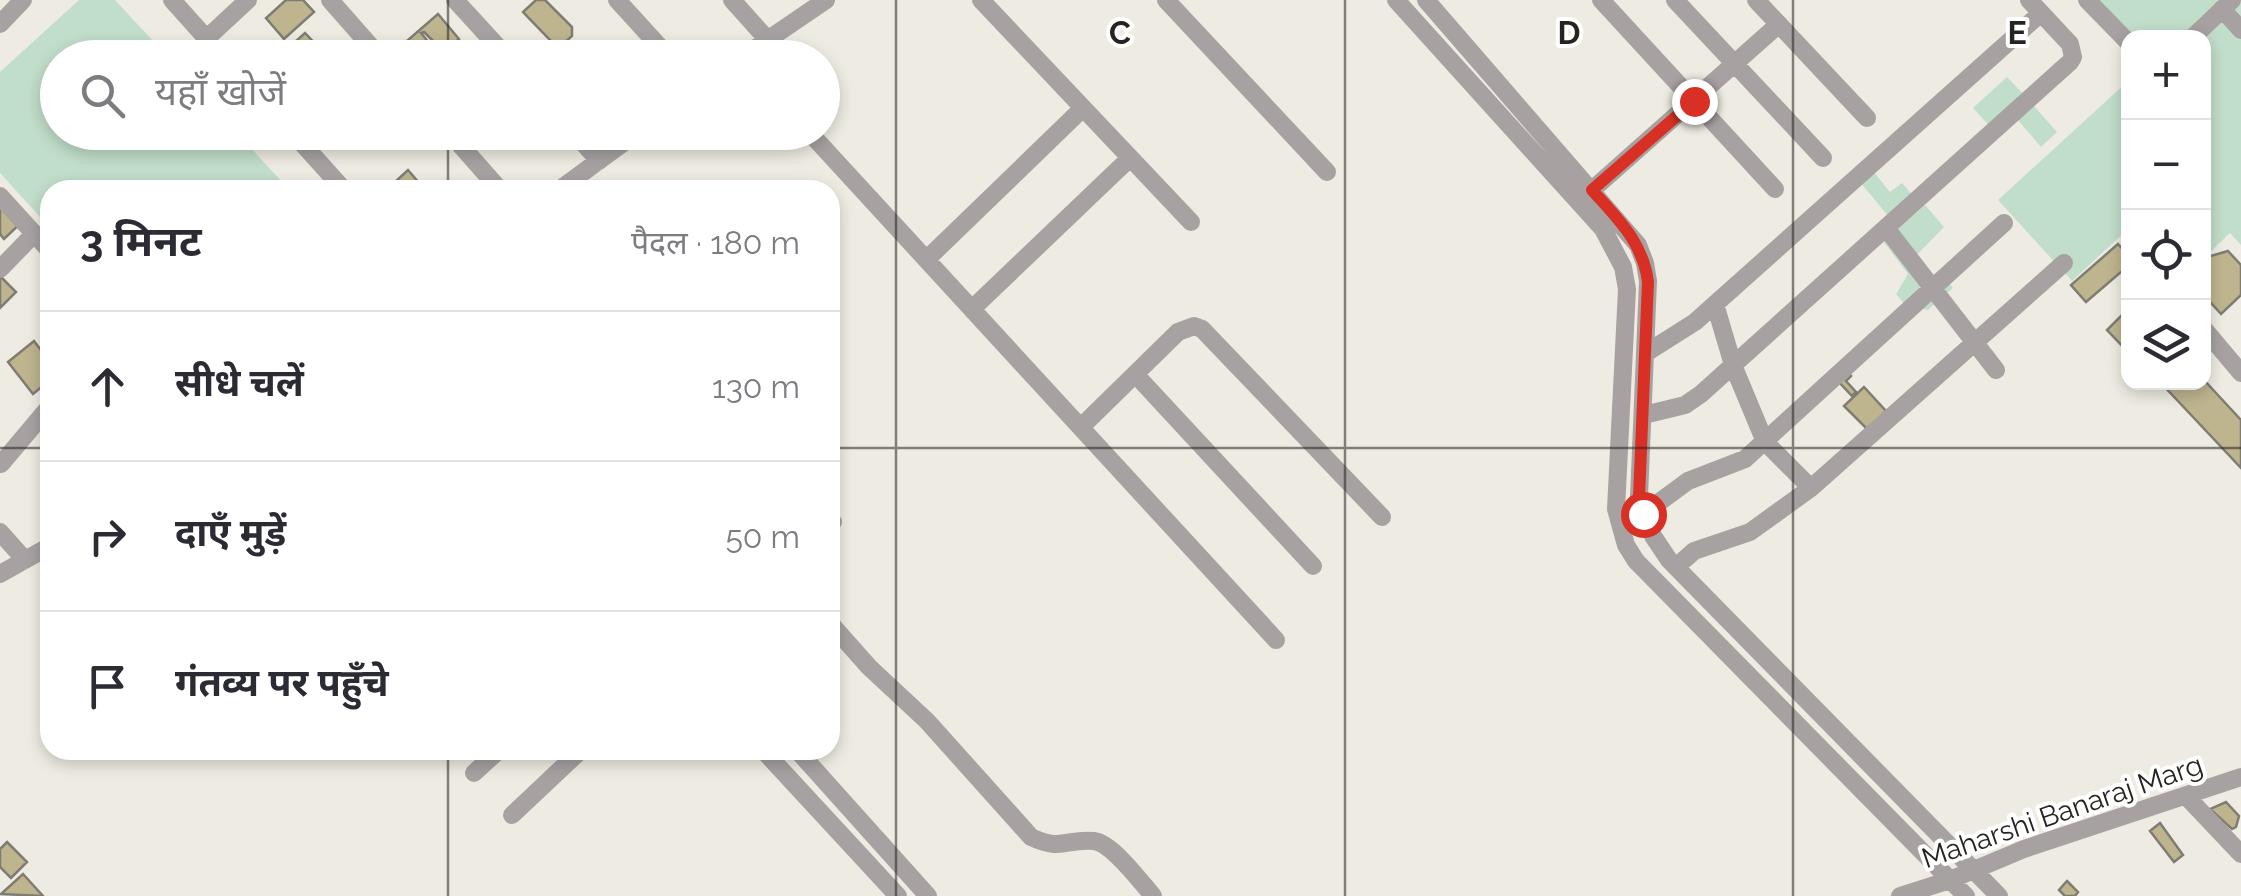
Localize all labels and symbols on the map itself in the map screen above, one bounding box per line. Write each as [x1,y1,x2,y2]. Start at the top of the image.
text: C [1109,14,1131,51]
text: D [1558,14,1580,51]
text: E [2007,14,2027,51]
route end [1672,79,1718,125]
route start [1621,492,1667,538]
street label: Maharshi Banaraj Marg [1918,748,2207,875]

